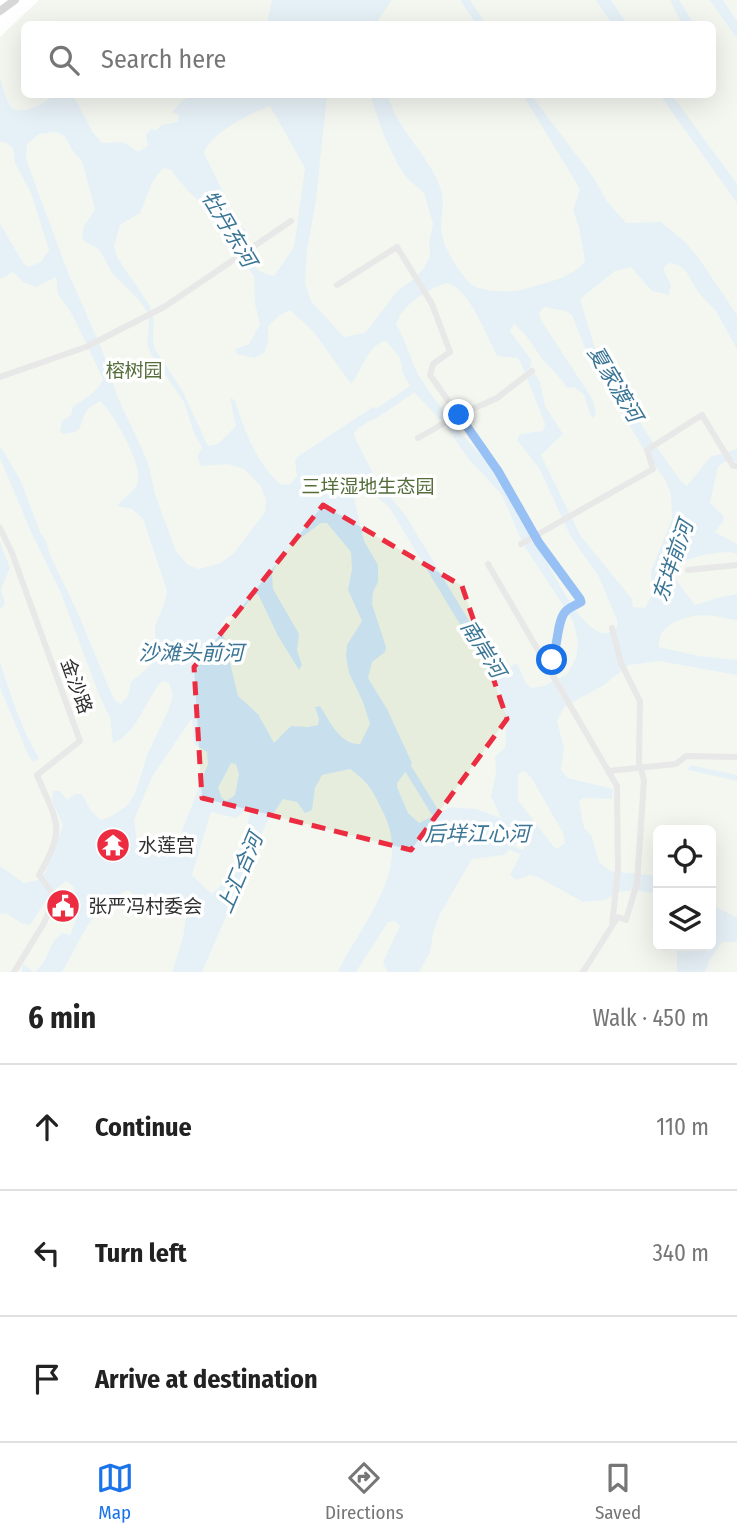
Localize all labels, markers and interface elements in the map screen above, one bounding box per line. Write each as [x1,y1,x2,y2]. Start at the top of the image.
search box [21,21,716,98]
icon: search [45,41,83,79]
text: Search here [101,44,226,75]
water label: 牡丹东河 [196,186,264,275]
water label: 夏家渡河 [582,341,650,430]
park label: 榕树园 [105,359,163,382]
route end [443,399,474,430]
park label: 三垟湿地生态园 [301,475,435,498]
water label: 东垟前河 [647,513,700,605]
water label: 南岸河 [455,615,513,686]
water label: 沙滩头前河 [139,640,247,666]
route start [536,644,567,675]
street label: 金沙路 [56,655,97,717]
water label: 后垟江心河 [425,821,533,847]
map controls [653,825,716,951]
button: locate [653,825,716,888]
temple icon: 水莲宫 [94,826,132,864]
water label: 上汇合河 [212,826,270,917]
place label: 水莲宫 [138,834,195,857]
public building icon: 张严冯村委会 [44,887,82,925]
button: layers [653,888,716,951]
place label: 张严冯村委会 [88,895,202,918]
text: 6 min [28,1000,96,1036]
text: Walk · 450 m [592,1004,709,1032]
icon: ahead [28,1108,66,1146]
text: Continue [95,1112,192,1143]
text: 110 m [656,1113,709,1141]
icon: left [28,1234,66,1272]
text: Turn left [95,1238,187,1269]
text: 340 m [653,1239,709,1267]
icon: arrive [28,1360,66,1398]
text: Arrive at destination [95,1364,318,1395]
tab: Map [96,1459,134,1524]
tab: Directions [325,1459,404,1524]
tab: Saved [595,1459,641,1524]

